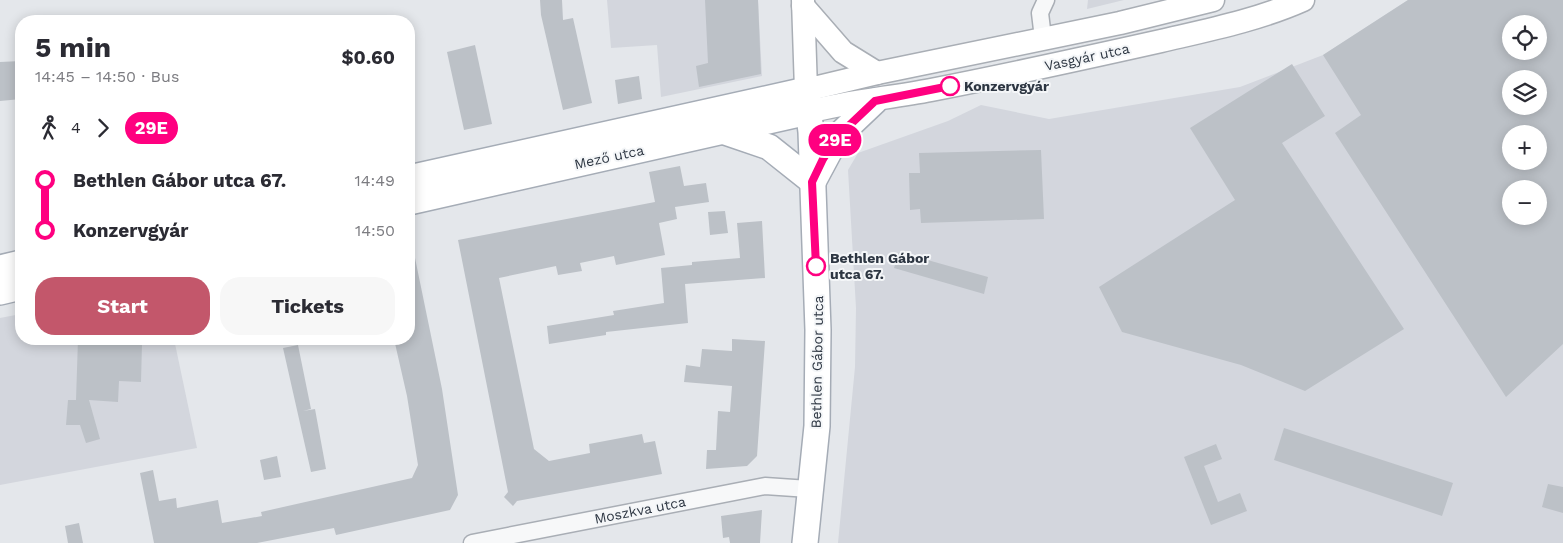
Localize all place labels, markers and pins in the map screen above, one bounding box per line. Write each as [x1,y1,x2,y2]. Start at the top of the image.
marker: Konzervgyár [940,76,960,96]
place label: Konzervgyár [964,78,1049,94]
place label: Bethlen Gábor utca 67. [830,250,929,282]
marker: Bethlen Gábor utca 67. [806,256,826,276]

